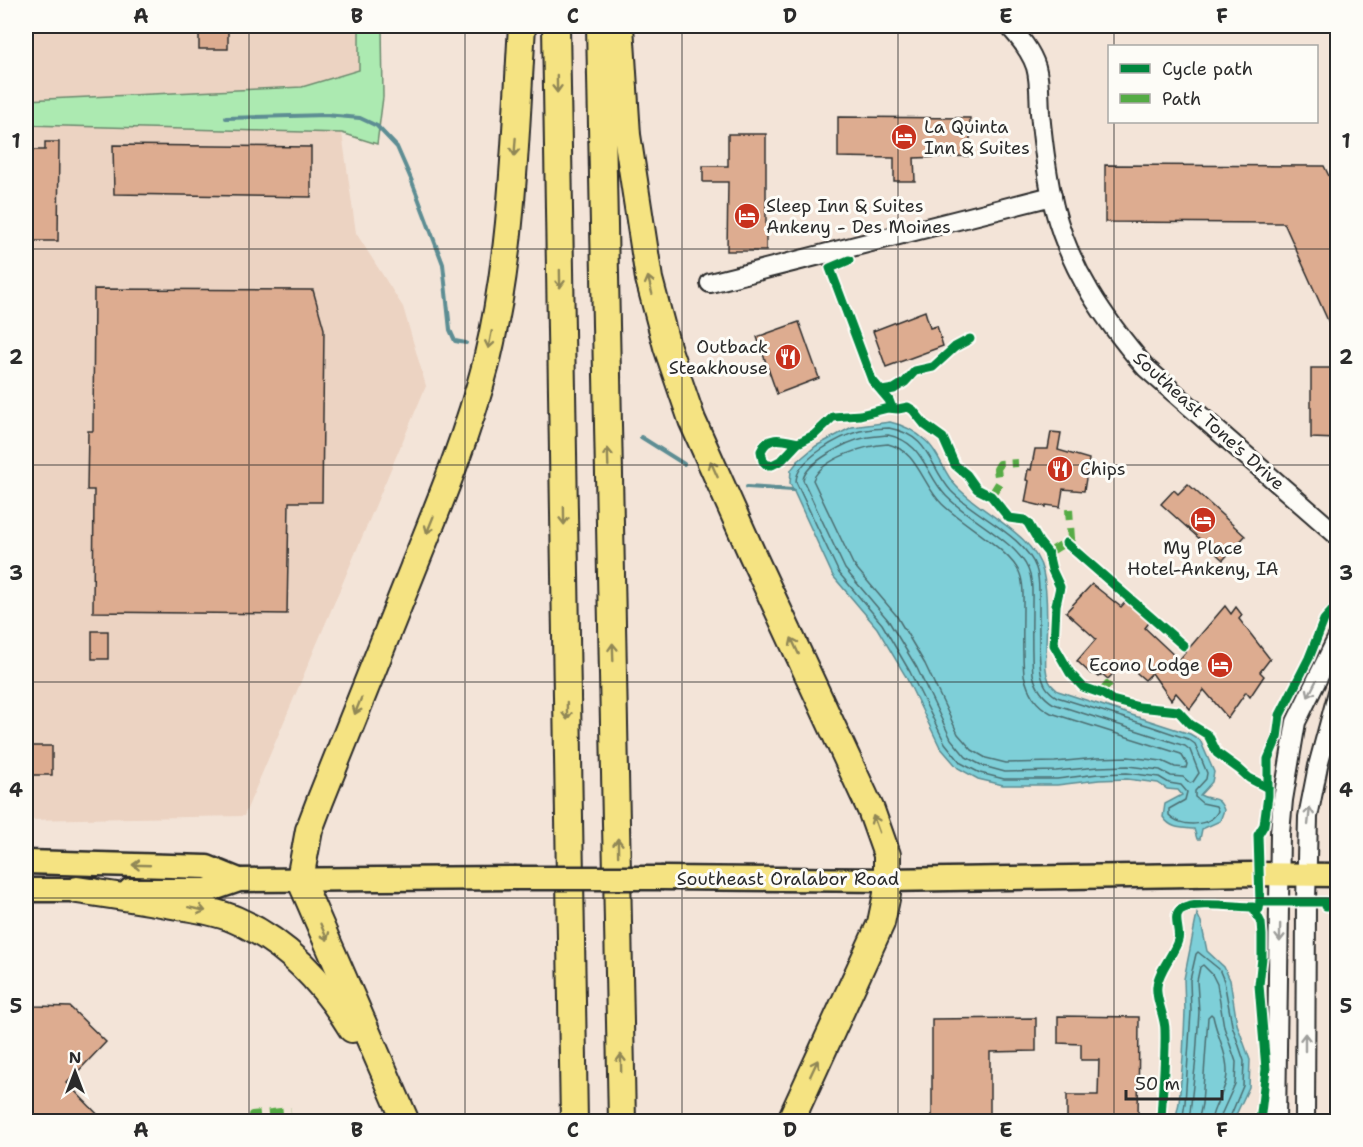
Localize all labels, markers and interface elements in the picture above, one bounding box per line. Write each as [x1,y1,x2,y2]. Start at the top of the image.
text: A [133,3,149,29]
text: B [351,3,363,29]
text: C [567,3,579,29]
text: D [783,3,797,29]
text: E [999,3,1013,29]
text: F [1216,3,1228,29]
legend [1108,45,1318,123]
text: Cycle path [1162,57,1253,81]
one-way arrow [551,73,562,93]
text: Path [1162,87,1201,111]
place label: La Quinta Inn & Suites [924,115,1030,160]
hotel icon: La Quinta Inn & Suites [889,122,919,152]
text: 1 [11,128,21,154]
text: 1 [1341,128,1351,154]
one-way arrow [509,136,520,156]
place label: Sleep Inn & Suites Ankeny - Des Moines [766,194,951,239]
hotel icon: Sleep Inn & Suites Ankeny - Des Moines [732,201,762,231]
one-way arrow [554,268,566,288]
one-way arrow [644,276,656,295]
one-way arrow [484,330,495,349]
place label: Outback Steakhouse [669,335,768,380]
restaurant icon: Outback Steakhouse [773,342,803,372]
text: 2 [9,344,23,370]
text: 2 [1339,344,1353,370]
street label: Southeast Tone's Drive [1128,346,1290,496]
one-way arrow [602,448,613,468]
restaurant icon: Chips [1045,454,1075,484]
place label: Chips [1080,457,1126,481]
one-way arrow [708,460,720,478]
one-way arrow [558,505,570,525]
hotel icon: My Place Hotel-Ankeny, IA [1188,505,1218,535]
one-way arrow [424,515,435,534]
place label: My Place Hotel-Ankeny, IA [1127,536,1279,581]
text: 3 [9,560,23,586]
text: 3 [1339,560,1353,586]
one-way arrow [789,638,801,656]
one-way arrow [607,643,619,663]
hotel icon: Econo Lodge [1205,650,1235,680]
place label: Econo Lodge [1089,653,1200,677]
one-way arrow [1305,680,1317,698]
one-way arrow [352,696,363,715]
one-way arrow [562,700,573,720]
text: 4 [9,777,23,803]
text: 4 [1339,777,1353,803]
one-way arrow [1304,807,1315,827]
one-way arrow [870,815,881,833]
one-way arrow [612,838,624,858]
one-way arrow [132,859,152,871]
street label: Southeast Oralabor Road [677,867,899,891]
one-way arrow [187,904,206,916]
one-way arrow [319,923,330,941]
one-way arrow [1274,923,1285,943]
text: 5 [10,993,22,1019]
text: 5 [1340,993,1352,1019]
one-way arrow [1299,1033,1311,1053]
north arrow [45,1042,105,1102]
text: N [69,1047,81,1068]
one-way arrow [616,1054,627,1074]
one-way arrow [809,1060,821,1078]
scale bar [1126,1063,1222,1101]
text: 50 m [1135,1072,1180,1096]
text: A [133,1117,149,1143]
text: B [351,1117,363,1143]
text: C [567,1117,579,1143]
text: D [783,1117,797,1143]
text: E [999,1117,1013,1143]
text: F [1216,1117,1228,1143]

